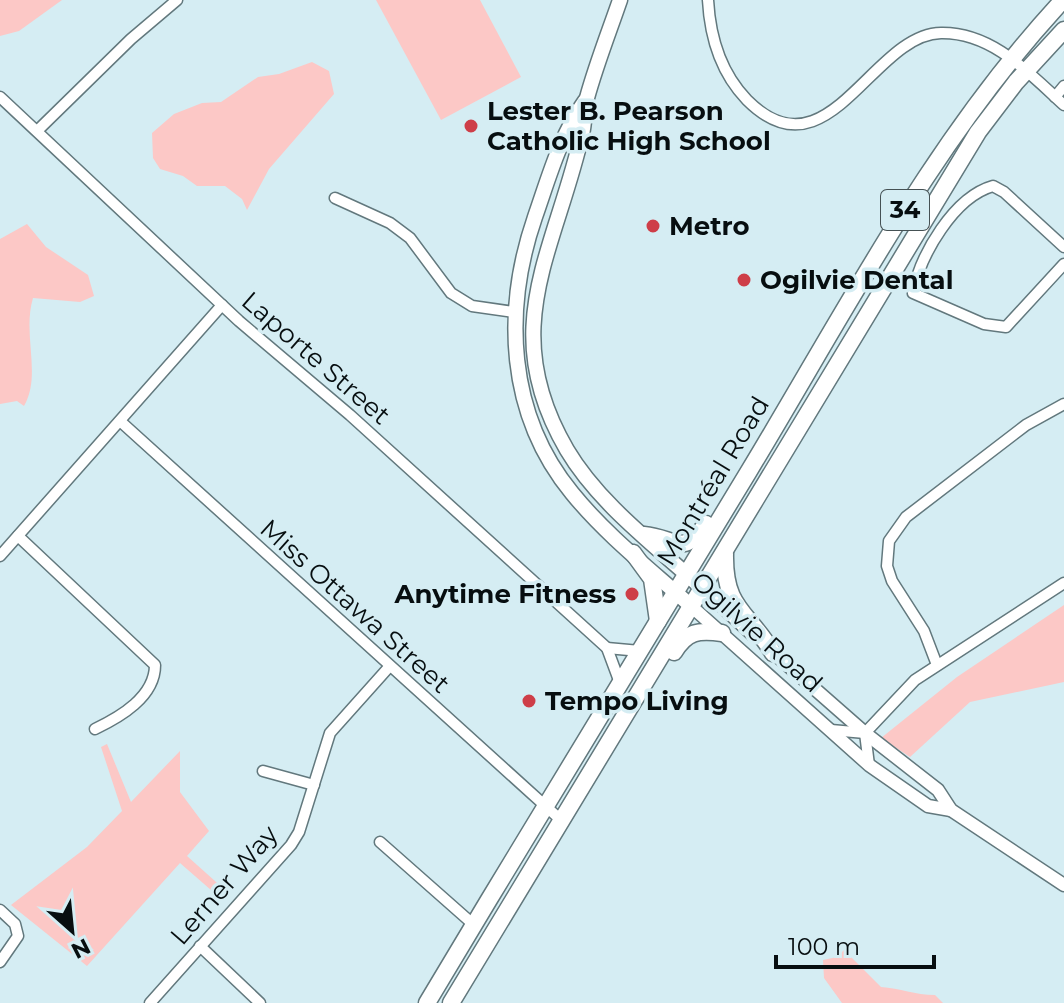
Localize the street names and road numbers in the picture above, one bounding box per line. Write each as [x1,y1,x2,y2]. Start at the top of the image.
road number: 34 [881,190,929,230]
street label: Laporte Street [235,285,397,431]
street label: Montréal Road [650,391,776,571]
street label: Miss Ottawa Street [253,512,457,700]
street label: Ogilvie Road [685,565,829,699]
street label: Lerner Way [163,818,285,951]

